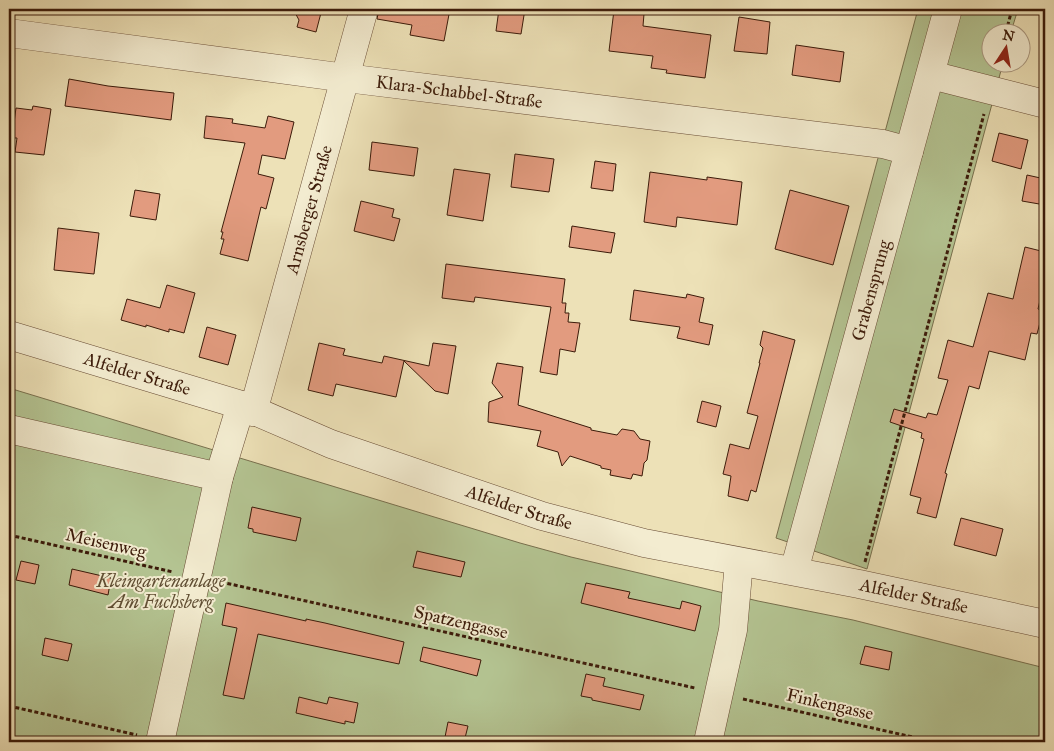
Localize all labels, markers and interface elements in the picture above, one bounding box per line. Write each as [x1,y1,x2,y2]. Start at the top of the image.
north arrow [982,22,1032,72]
text: N [1001,26,1016,45]
street label: Klara-Schabbel-Straße [375,71,544,113]
street label: Arnsberger Straße [280,143,337,277]
street label: Grabensprung [847,237,896,343]
street label: Alfelder Straße [80,347,193,400]
street label: Alfelder Straße [462,480,575,535]
street label: Meisenweg [63,523,149,564]
park label: Kleingartenanlage Am Fuchsberg [96,570,227,613]
street label: Alfelder Straße [857,573,970,618]
street label: Spatzengasse [412,601,510,644]
street label: Finkengasse [784,683,876,726]

